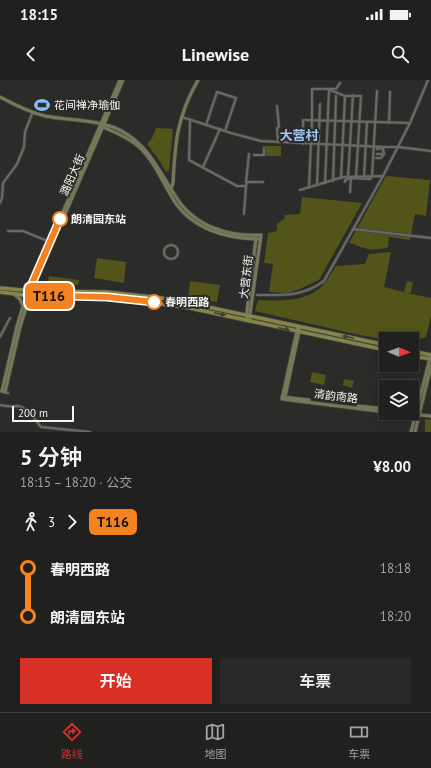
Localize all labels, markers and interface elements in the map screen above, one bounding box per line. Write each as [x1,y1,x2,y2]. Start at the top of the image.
text: 18:15 [20,5,58,24]
icon: back [20,43,42,65]
text: Linewise [182,43,249,66]
icon: search [389,43,411,65]
sports icon: 花间禅净瑜伽 [33,96,51,114]
place label: 花间禅净瑜伽 [54,98,120,112]
district label: 大营村 [279,127,319,144]
street label: 潞阳大街 [57,152,87,198]
marker: 朗清园东站 [52,211,68,227]
place label: 朗清园东站 [71,212,126,226]
street label: 大营东街 [236,254,256,300]
line badge: T116 [21,283,77,309]
text: T116 [33,287,65,305]
marker: 春明西路 [146,294,162,310]
place label: 春明西路 [165,295,210,309]
one-way arrow [214,312,226,318]
one-way arrow [278,326,290,332]
north arrow [379,332,419,372]
map controls [379,332,419,420]
one-way arrow [342,334,354,340]
button: layers [379,380,419,420]
street label: 清韵南路 [313,386,359,406]
scale bar [12,404,74,423]
text: 200 m [18,406,48,420]
text: 5 分钟 [20,443,82,471]
text: ¥8.00 [373,457,411,476]
text: 18:15 – 18:20 · 公交 [20,474,132,491]
icon: walk [20,511,42,533]
icon: forward [61,511,83,533]
text: T116 [97,513,129,531]
text: 3 [48,514,55,531]
text: 春明西路 [50,560,110,579]
text: 18:18 [380,560,411,577]
text: 朗清园东站 [50,608,125,627]
text: 18:20 [380,608,411,625]
button: 开始 [20,658,212,704]
button: 车票 [220,658,411,704]
tab: 路线 [61,721,83,761]
tab: 地图 [204,721,226,761]
tab: 车票 [348,721,370,761]

